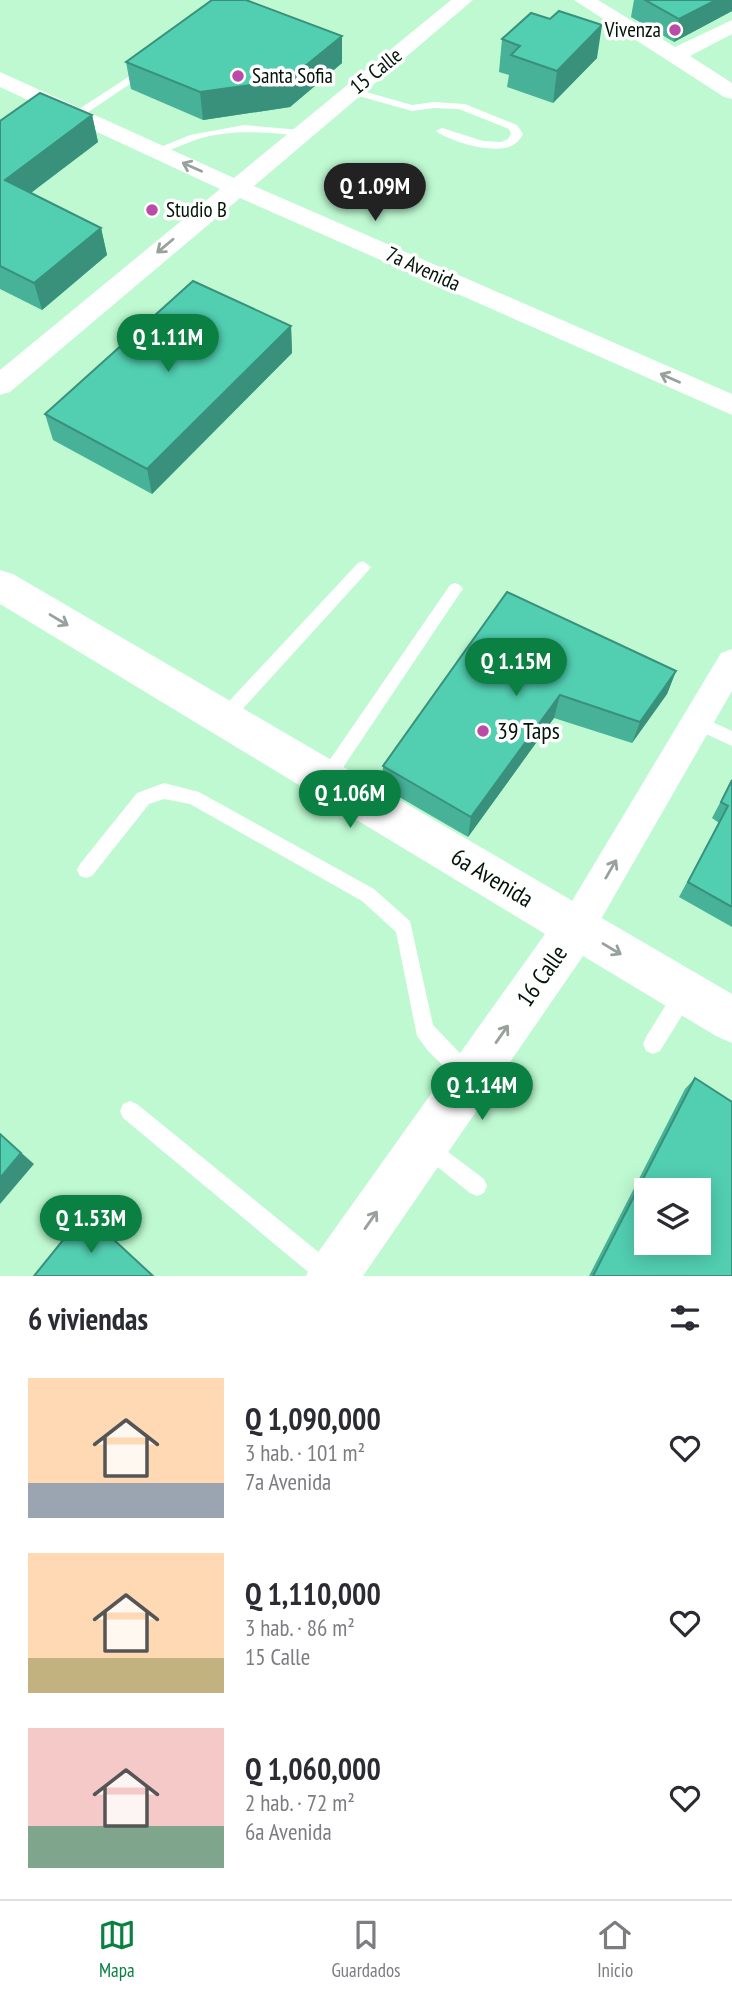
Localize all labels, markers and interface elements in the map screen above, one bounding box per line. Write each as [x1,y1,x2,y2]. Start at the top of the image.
place label: Vivenza [604,16,661,43]
marker: Vivenza [667,22,683,38]
street label: 15 Calle [344,41,407,100]
place label: Santa Sofia [252,62,333,89]
marker: Santa Sofia [230,68,246,84]
one-way arrow [182,160,204,173]
pin: Q 1.09M [310,164,440,223]
text: Q 1.09M [340,171,410,200]
place label: Studio B [166,196,227,223]
marker: Studio B [144,202,160,218]
one-way arrow [156,238,174,254]
street label: 7a Avenida [382,240,465,297]
pin: Q 1.11M [103,314,233,374]
text: Q 1.11M [133,322,203,351]
one-way arrow [659,371,681,384]
one-way arrow [48,613,68,627]
pin: Q 1.15M [451,638,581,698]
text: Q 1.15M [481,646,551,675]
place label: 39 Taps [497,715,560,746]
marker: 39 Taps [475,723,491,739]
pin: Q 1.06M [285,770,415,830]
text: Q 1.06M [315,778,385,807]
street label: 6a Avenida [446,841,539,914]
one-way arrow [604,859,618,879]
street label: 16 Calle [509,939,574,1012]
one-way arrow [602,942,622,956]
one-way arrow [495,1025,509,1044]
pin: Q 1.14M [417,1062,547,1122]
text: Q 1.14M [447,1070,517,1099]
map controls [634,1178,711,1255]
button: layers [634,1178,711,1255]
pin: Q 1.53M [26,1196,156,1255]
text: Q 1.53M [56,1203,126,1232]
one-way arrow [364,1211,378,1230]
text: 6 viviendas [28,1299,148,1338]
icon: filters [666,1299,704,1337]
text: Q 1,090,000 [245,1399,381,1438]
icon: home [84,1406,168,1490]
icon: heart [666,1429,704,1467]
text: 3 hab. · 101 m² [245,1438,365,1467]
text: 7a Avenida [245,1467,331,1496]
text: Q 1,110,000 [245,1574,381,1613]
icon: home [84,1581,168,1665]
icon: heart [666,1604,704,1642]
text: 3 hab. · 86 m² [245,1613,355,1642]
text: 15 Calle [245,1642,310,1671]
text: Q 1,060,000 [245,1749,381,1788]
icon: home [84,1756,168,1840]
icon: heart [666,1779,704,1817]
text: 2 hab. · 72 m² [245,1788,355,1817]
text: 6a Avenida [245,1817,332,1846]
tab: Mapa [98,1916,136,1982]
tab: Guardados [331,1916,401,1982]
tab: Inicio [596,1916,634,1982]

